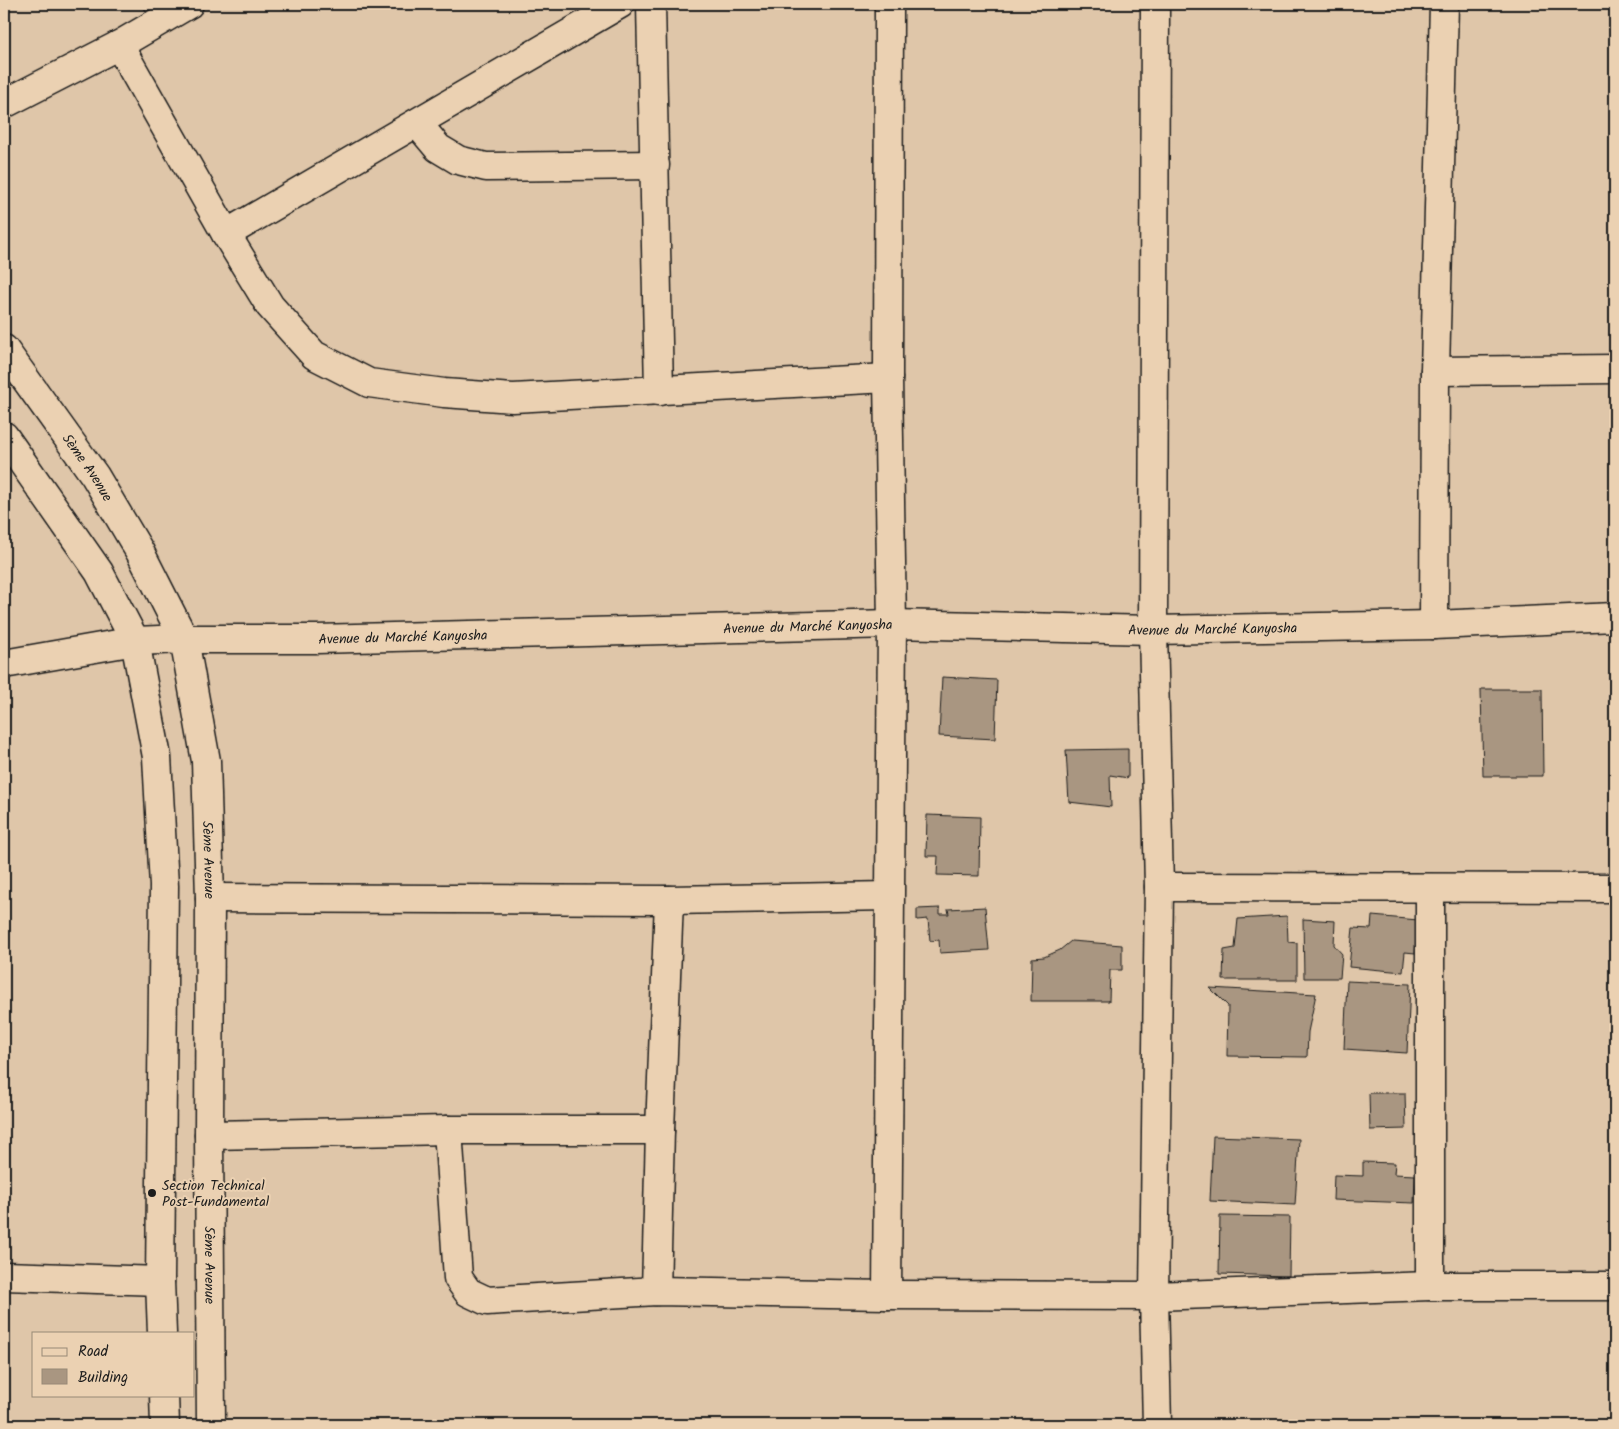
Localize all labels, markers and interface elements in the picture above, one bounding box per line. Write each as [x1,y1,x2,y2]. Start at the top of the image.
street label: 5ème Avenue [56,429,118,507]
street label: Avenue du Marché Kanyosha [723,614,893,640]
street label: Avenue du Marché Kanyosha [1128,617,1298,642]
street label: Avenue du Marché Kanyosha [318,625,488,651]
street label: 5ème Avenue [196,821,220,900]
place label: Section Technical Post-Fundamental [162,1175,270,1213]
marker: Section Technical Post-Fundamental [146,1187,158,1199]
street label: 5ème Avenue [198,1226,220,1305]
legend [32,1332,195,1396]
text: Road [78,1340,109,1364]
text: Building [78,1366,128,1390]

